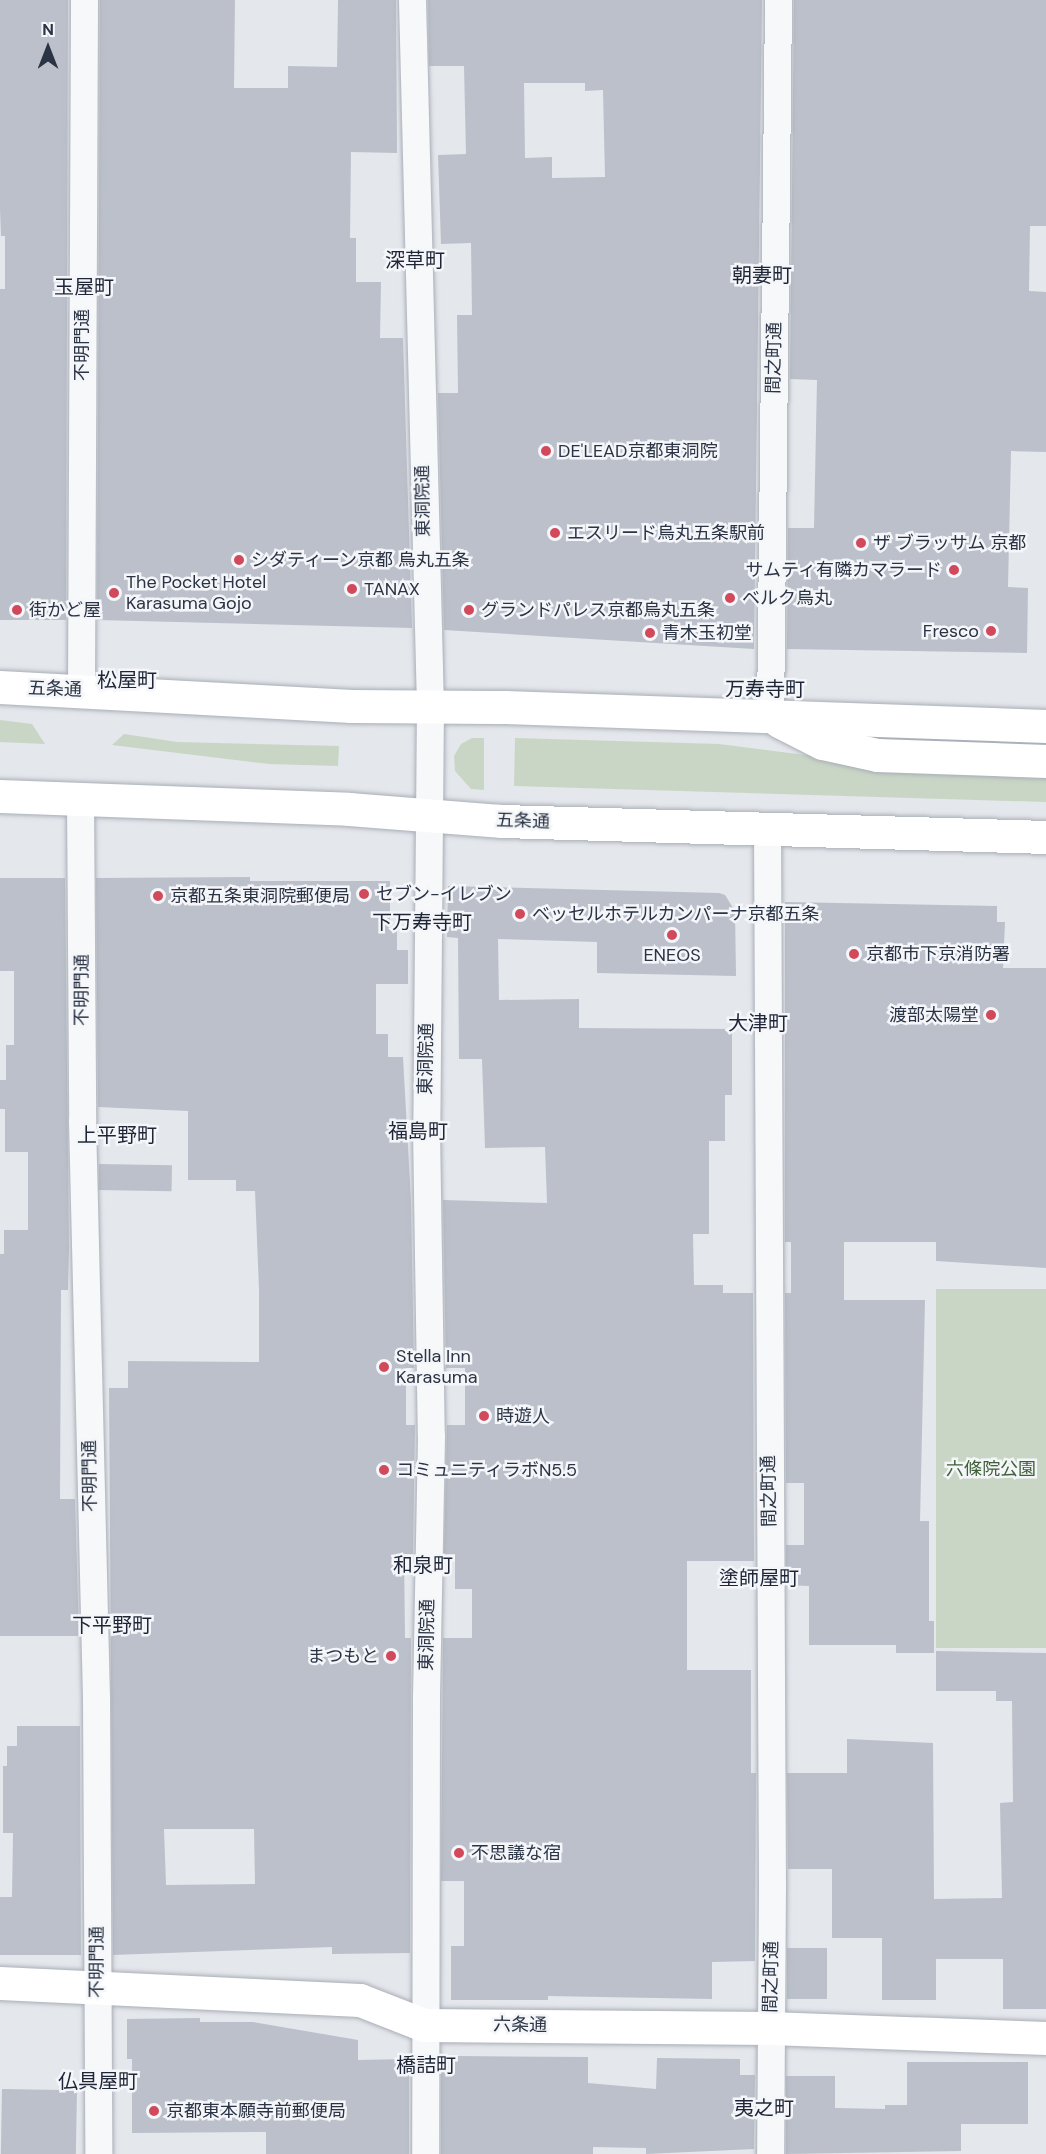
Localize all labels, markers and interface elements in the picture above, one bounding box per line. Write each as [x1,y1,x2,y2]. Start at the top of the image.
north arrow [18,18,78,78]
text: N [42,19,54,40]
district label: 深草町 [385,248,445,272]
district label: 朝妻町 [732,263,792,287]
district label: 玉屋町 [54,275,114,299]
street label: 不明門通 [71,309,93,381]
street label: 間之町通 [763,322,785,394]
place label: DE'LEAD京都東洞院 [558,440,717,462]
marker: DE'LEAD京都東洞院 [539,444,553,458]
street label: 東洞院通 [412,465,434,537]
place label: エスリード烏丸五条駅前 [567,522,765,544]
marker: エスリード烏丸五条駅前 [548,526,562,540]
place label: ザ ブラッサム 京都 [873,532,1027,554]
marker: ザ ブラッサム 京都 [854,536,868,550]
place label: シダティーン京都 烏丸五条 [251,549,472,571]
marker: シダティーン京都 烏丸五条 [232,553,246,567]
place label: サムティ有隣カマラード [744,559,942,581]
marker: サムティ有隣カマラード [947,563,961,577]
place label: The Pocket Hotel Karasuma Gojo [126,572,266,614]
place label: TANAX [364,578,420,600]
marker: TANAX [345,582,359,596]
marker: The Pocket Hotel Karasuma Gojo [107,586,121,600]
place label: ベルク烏丸 [742,587,832,609]
marker: ベルク烏丸 [723,591,737,605]
place label: 街かど屋 [29,599,101,621]
place label: グランドパレス京都烏丸五条 [481,599,715,621]
marker: 街かど屋 [10,603,24,617]
marker: グランドパレス京都烏丸五条 [462,603,476,617]
place label: Fresco [923,620,979,642]
place label: 青木玉初堂 [662,622,752,644]
marker: Fresco [984,624,998,638]
marker: 青木玉初堂 [643,626,657,640]
district label: 松屋町 [97,668,157,692]
street label: 五条通 [28,677,82,701]
district label: 万寿寺町 [725,677,805,701]
street label: 五条通 [496,809,550,833]
place label: セブン-イレブン [376,883,512,905]
place label: 京都五条東洞院郵便局 [170,885,350,907]
marker: セブン-イレブン [357,887,371,901]
marker: 京都五条東洞院郵便局 [151,889,165,903]
place label: ベッセルホテルカンパーナ京都五条 [532,903,820,925]
marker: ベッセルホテルカンパーナ京都五条 [513,907,527,921]
district label: 下万寿寺町 [372,910,472,934]
marker: ENEOS [665,928,679,942]
place label: 京都市下京消防署 [866,943,1010,965]
place label: ENEOS [643,944,701,966]
marker: 京都市下京消防署 [847,947,861,961]
street label: 不明門通 [71,954,93,1026]
place label: 渡部太陽堂 [889,1004,979,1026]
marker: 渡部太陽堂 [984,1008,998,1022]
district label: 大津町 [728,1011,788,1035]
street label: 東洞院通 [415,1023,437,1095]
district label: 福島町 [388,1119,448,1143]
district label: 上平野町 [77,1123,157,1147]
place label: Stella Inn Karasuma [396,1346,478,1388]
marker: Stella Inn Karasuma [377,1360,391,1374]
place label: 時遊人 [496,1405,550,1427]
marker: 時遊人 [477,1409,491,1423]
street label: 不明門通 [79,1440,101,1512]
street label: 間之町通 [758,1455,780,1527]
park label: 六條院公園 [946,1458,1036,1480]
place label: コミュニティラボN5.5 [396,1459,578,1481]
marker: コミュニティラボN5.5 [377,1463,391,1477]
district label: 和泉町 [393,1553,453,1577]
district label: 塗師屋町 [719,1566,799,1590]
street label: 東洞院通 [416,1599,438,1671]
district label: 下平野町 [72,1613,152,1637]
place label: まつもと [307,1645,379,1667]
marker: まつもと [384,1649,398,1663]
place label: 不思議な宿 [471,1842,561,1864]
marker: 不思議な宿 [452,1846,466,1860]
street label: 不明門通 [86,1926,108,1998]
street label: 間之町通 [760,1941,782,2013]
street label: 六条通 [493,2014,547,2036]
district label: 橋詰町 [396,2053,456,2077]
district label: 仏具屋町 [58,2069,138,2093]
district label: 夷之町 [734,2096,794,2120]
place label: 京都東本願寺前郵便局 [166,2100,346,2122]
marker: 京都東本願寺前郵便局 [147,2104,161,2118]

